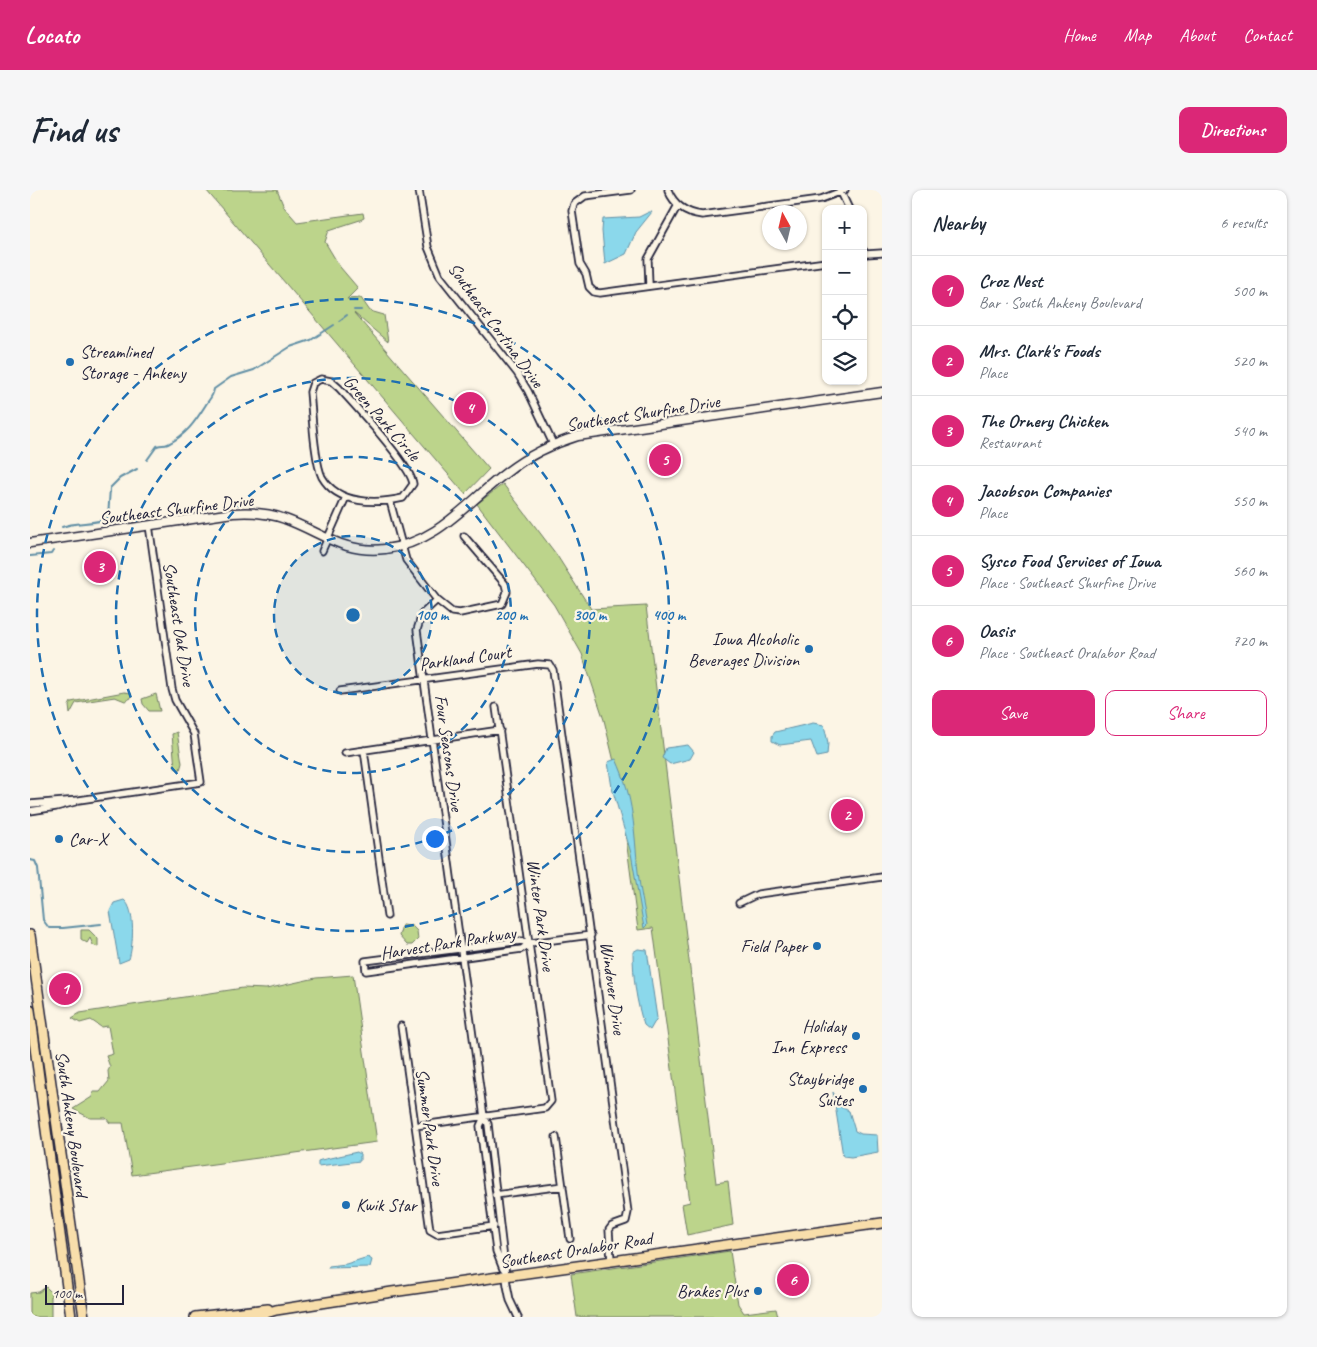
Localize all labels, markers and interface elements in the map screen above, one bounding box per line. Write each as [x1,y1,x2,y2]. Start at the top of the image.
text: Locato [25,20,79,50]
text: Home [1063,24,1096,46]
text: Map [1124,24,1151,46]
text: About [1179,24,1215,46]
text: Contact [1243,24,1292,46]
button: Directions [1179,107,1287,153]
text: Find us [30,108,117,153]
north arrow [762,205,807,250]
map controls [822,205,867,385]
button: + [822,205,867,250]
text: Nearby [932,210,985,236]
text: 6 results [1220,213,1267,233]
button: − [822,250,867,295]
street label: Southeast Cortina Drive [443,258,549,393]
text: Croz Nest [979,269,1043,293]
text: 1 [944,281,952,301]
text: 500 m [1233,281,1267,301]
text: Bar · South Ankeny Boulevard [979,293,1141,313]
button: locate [822,295,867,340]
text: Mrs. Clark's Foods [979,339,1100,363]
button: layers [822,340,867,385]
place label: Streamlined Storage - Ankeny [80,341,187,384]
text: 2 [944,351,952,371]
text: 520 m [1233,351,1267,371]
marker: Streamlined Storage - Ankeny [64,356,76,368]
text: Place [979,363,1007,383]
street label: Green Park Circle [339,371,426,466]
pin: 4 [454,389,486,427]
street label: Southeast Shurfine Drive [565,390,722,436]
text: The Ornery Chicken [979,409,1108,433]
text: 3 [944,421,952,441]
text: 540 m [1233,421,1267,441]
text: Restaurant [979,433,1041,453]
pin: 5 [649,441,681,479]
text: Jacobson Companies [979,479,1110,503]
street label: Southeast Shurfine Drive [98,489,255,529]
text: 4 [944,491,952,511]
text: 550 m [1233,491,1267,511]
text: Place [979,503,1007,523]
pin: 3 [84,548,116,586]
text: Sysco Food Services of Iowa [979,549,1161,573]
street label: Southeast Oak Drive [158,561,200,689]
text: 5 [945,561,951,581]
text: 560 m [1233,561,1267,581]
text: Place · Southeast Shurfine Drive [979,573,1155,593]
centre of rings [344,606,362,624]
text: 100 m [416,606,450,625]
text: 200 m [495,606,529,625]
text: 300 m [574,606,608,625]
text: 400 m [653,606,687,625]
text: Oasis [979,619,1014,643]
place label: Iowa Alcoholic Beverages Division [688,628,800,671]
text: 6 [944,631,952,651]
text: 720 m [1233,631,1267,651]
street label: Parkland Court [418,640,514,675]
marker: Iowa Alcoholic Beverages Division [803,643,815,655]
text: Place · Southeast Oralabor Road [979,643,1155,663]
button: Save [932,690,1095,736]
button: Share [1105,690,1267,736]
street label: Four Seasons Drive [430,693,468,814]
pin: 2 [831,796,863,834]
your location [422,826,448,852]
place label: Car-X [69,828,110,850]
marker: Car-X [53,833,65,845]
street label: Winter Park Drive [522,858,560,973]
street label: Harvest Park Parkway [379,921,519,965]
place label: Field Paper [741,935,810,957]
street label: Windover Drive [596,940,631,1037]
marker: Field Paper [811,940,823,952]
pin: 1 [49,970,81,1008]
place label: Holiday Inn Express [771,1015,848,1058]
marker: Holiday Inn Express [850,1030,862,1042]
street label: South Ankeny Boulevard [51,1050,93,1201]
street label: Summer Park Drive [411,1067,449,1188]
place label: Staybridge Suites [787,1068,855,1111]
marker: Staybridge Suites [857,1083,869,1095]
place label: Kwik Star [356,1194,419,1216]
marker: Kwik Star [340,1199,352,1211]
street label: Southeast Oralabor Road [498,1227,657,1273]
pin: 6 [777,1261,809,1299]
place label: Brakes Plus [677,1280,750,1302]
scale bar [45,1282,124,1305]
text: 100 m [52,1285,82,1302]
marker: Brakes Plus [752,1285,764,1297]

